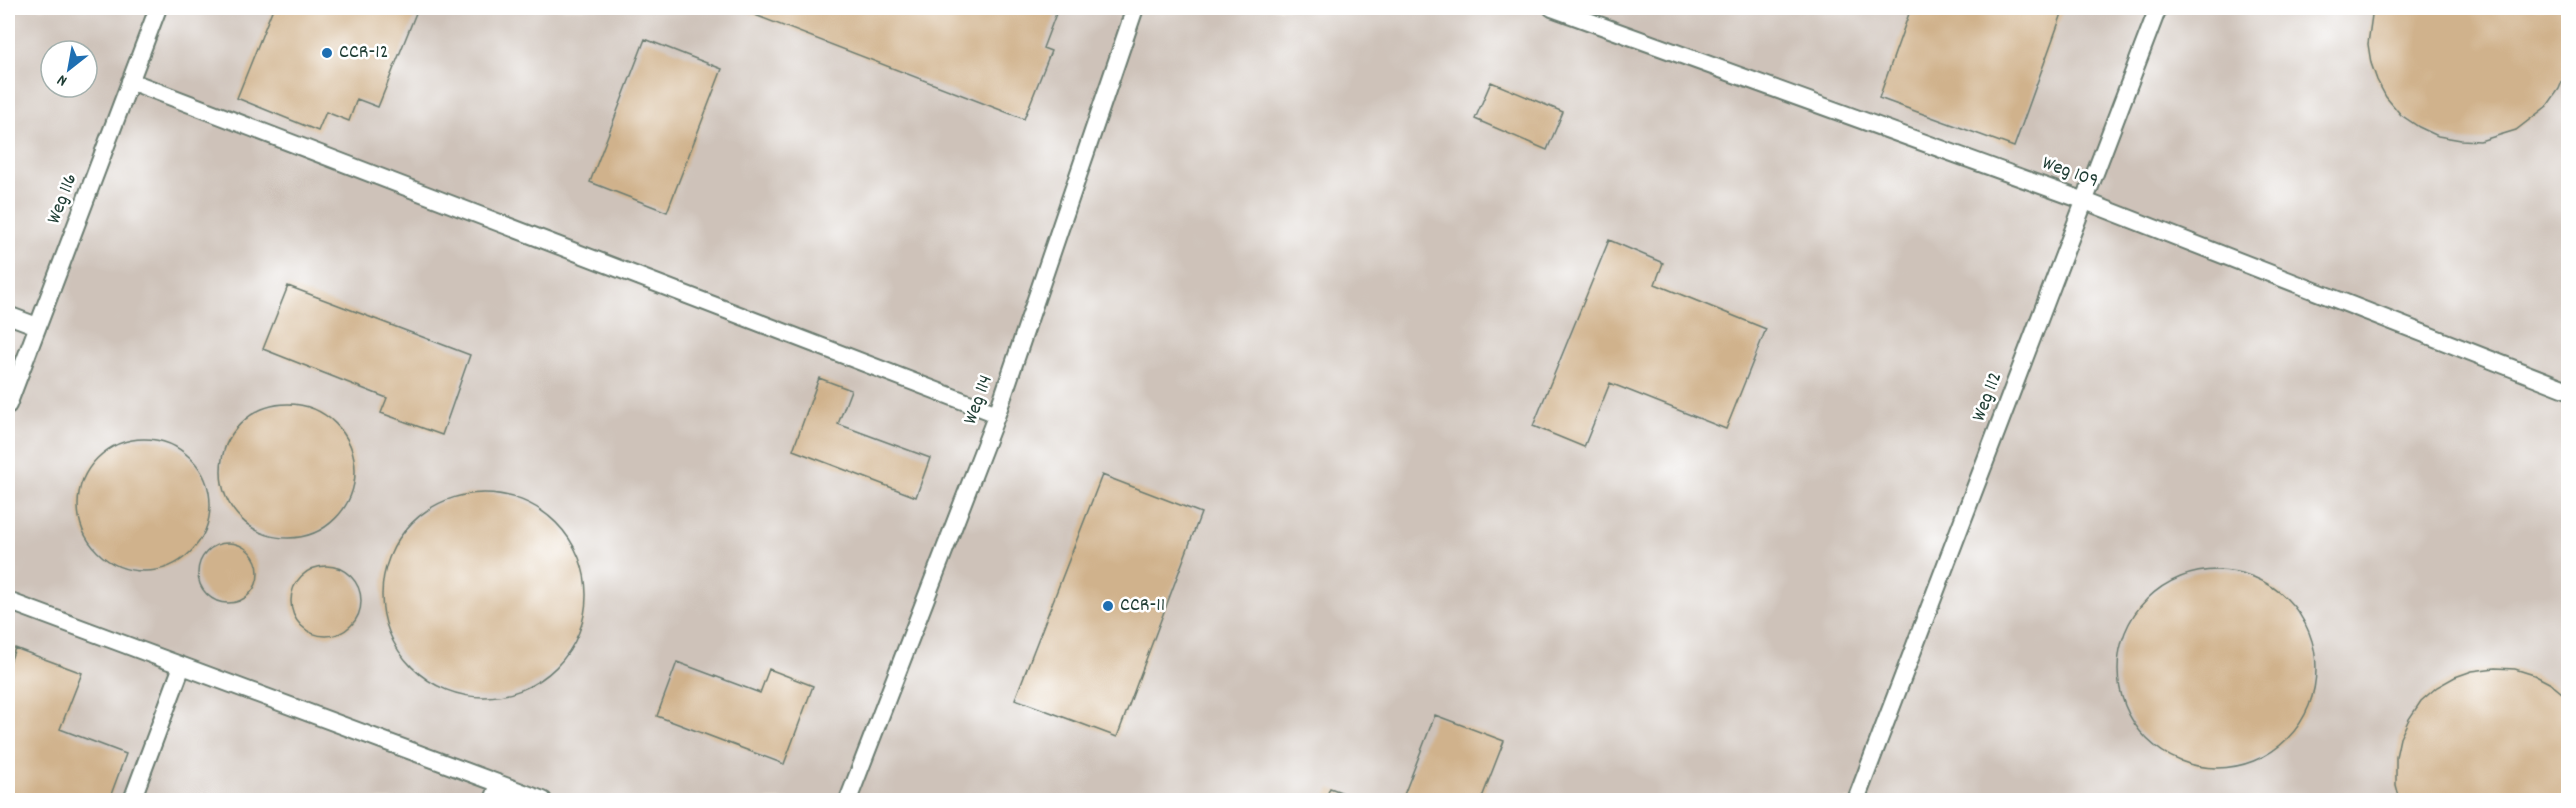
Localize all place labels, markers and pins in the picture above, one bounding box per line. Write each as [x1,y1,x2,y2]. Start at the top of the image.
place label: CCR-12 [339,39,388,67]
marker: CCR-12 [320,46,334,60]
place label: CCR-11 [1120,592,1165,620]
marker: CCR-11 [1101,599,1115,613]

